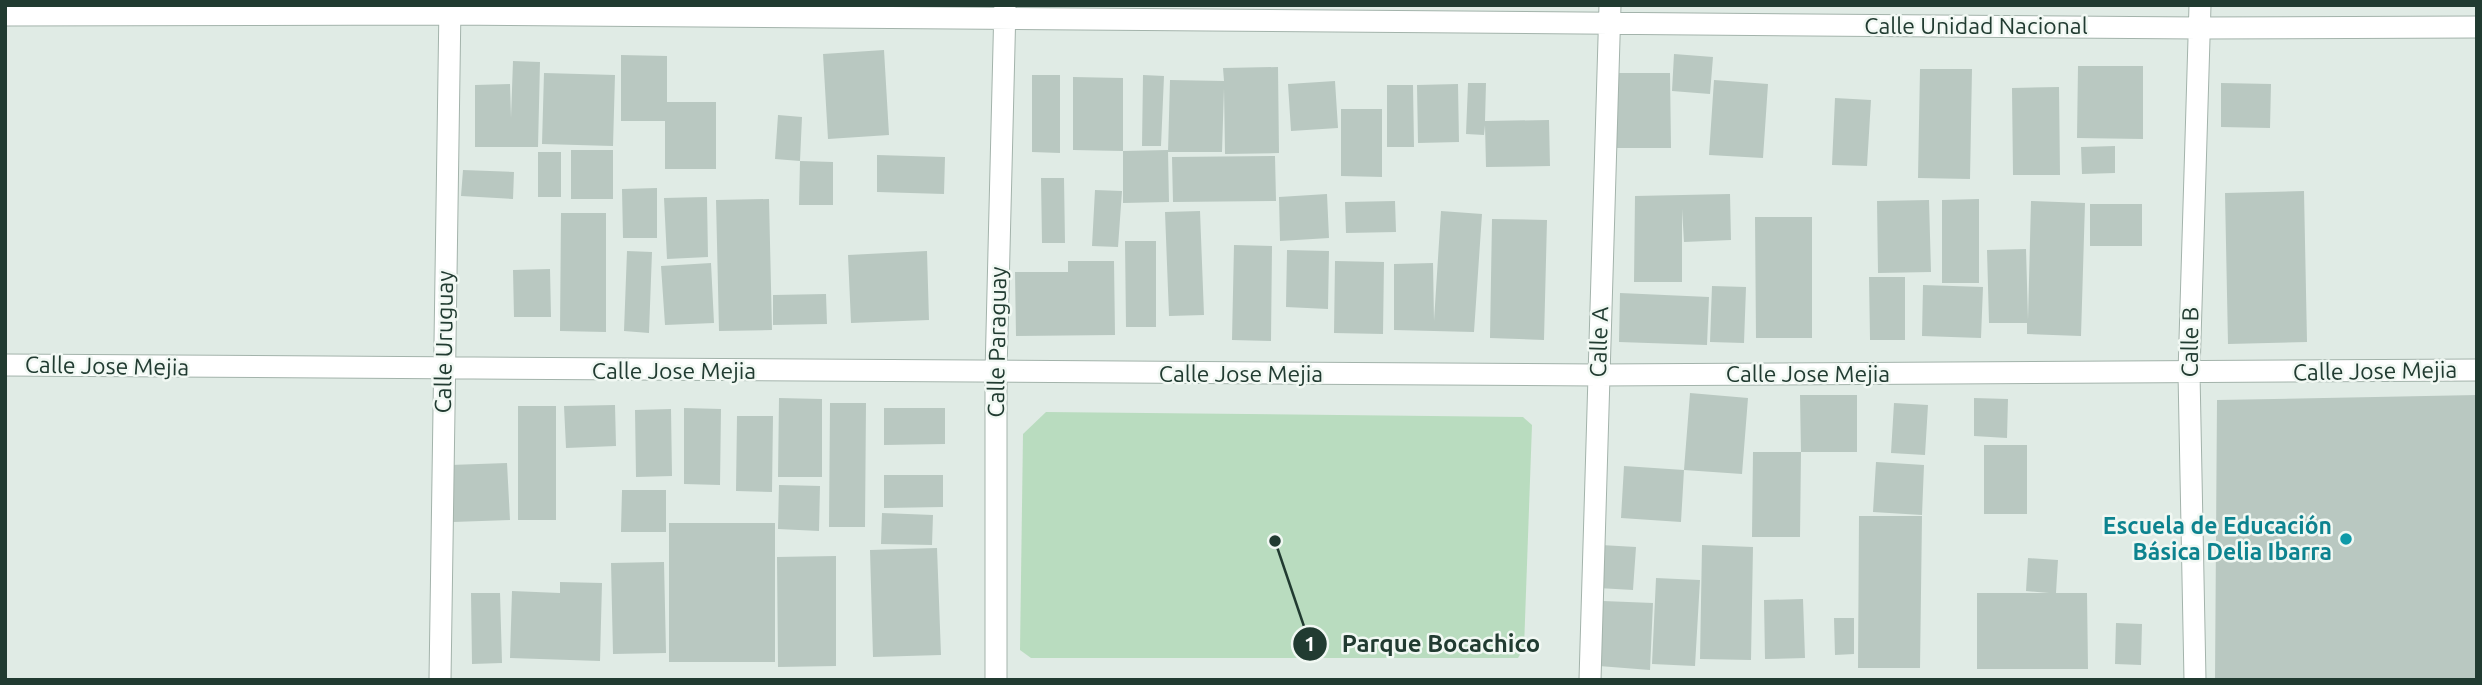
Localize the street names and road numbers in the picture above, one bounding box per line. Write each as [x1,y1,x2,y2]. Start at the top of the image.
street label: Calle Unidad Nacional [1864,13,2088,38]
street label: Calle Paraguay [983,266,1010,418]
street label: Calle Uruguay [430,270,457,414]
street label: Calle A [1585,306,1612,378]
street label: Calle B [2176,306,2203,377]
street label: Calle Jose Mejia [25,352,189,379]
street label: Calle Jose Mejia [2293,357,2457,384]
street label: Calle Jose Mejia [592,358,756,383]
street label: Calle Jose Mejia [1159,361,1323,386]
street label: Calle Jose Mejia [1726,361,1890,386]

